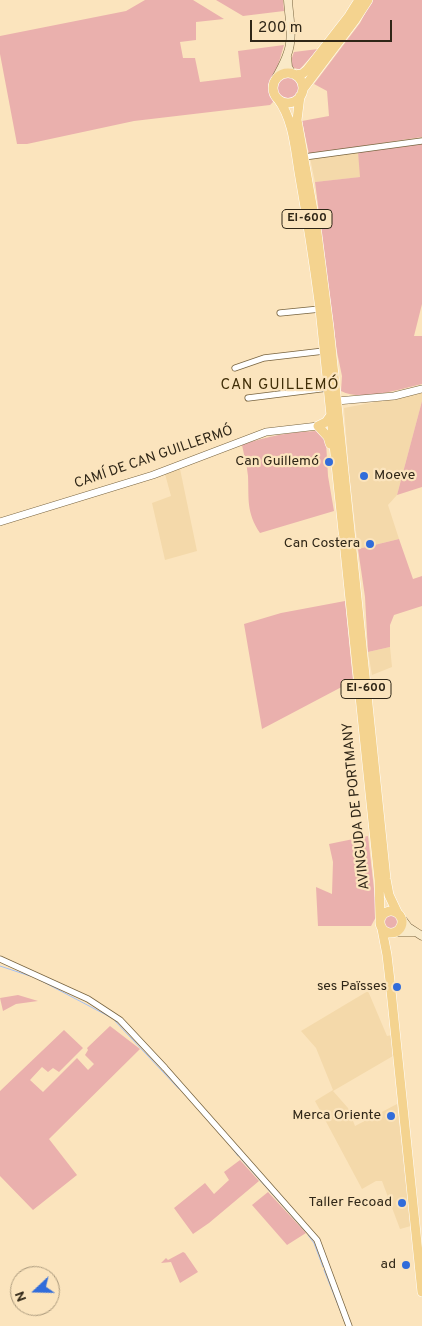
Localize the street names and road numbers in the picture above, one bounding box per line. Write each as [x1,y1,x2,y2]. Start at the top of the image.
road number: EI-600 [282,210,332,228]
street label: CAMÍ DE CAN GUILLERMÓ [72,423,236,493]
road number: EI-600 [341,680,391,699]
street label: AVINGUDA DE PORTMANY [340,721,374,891]

